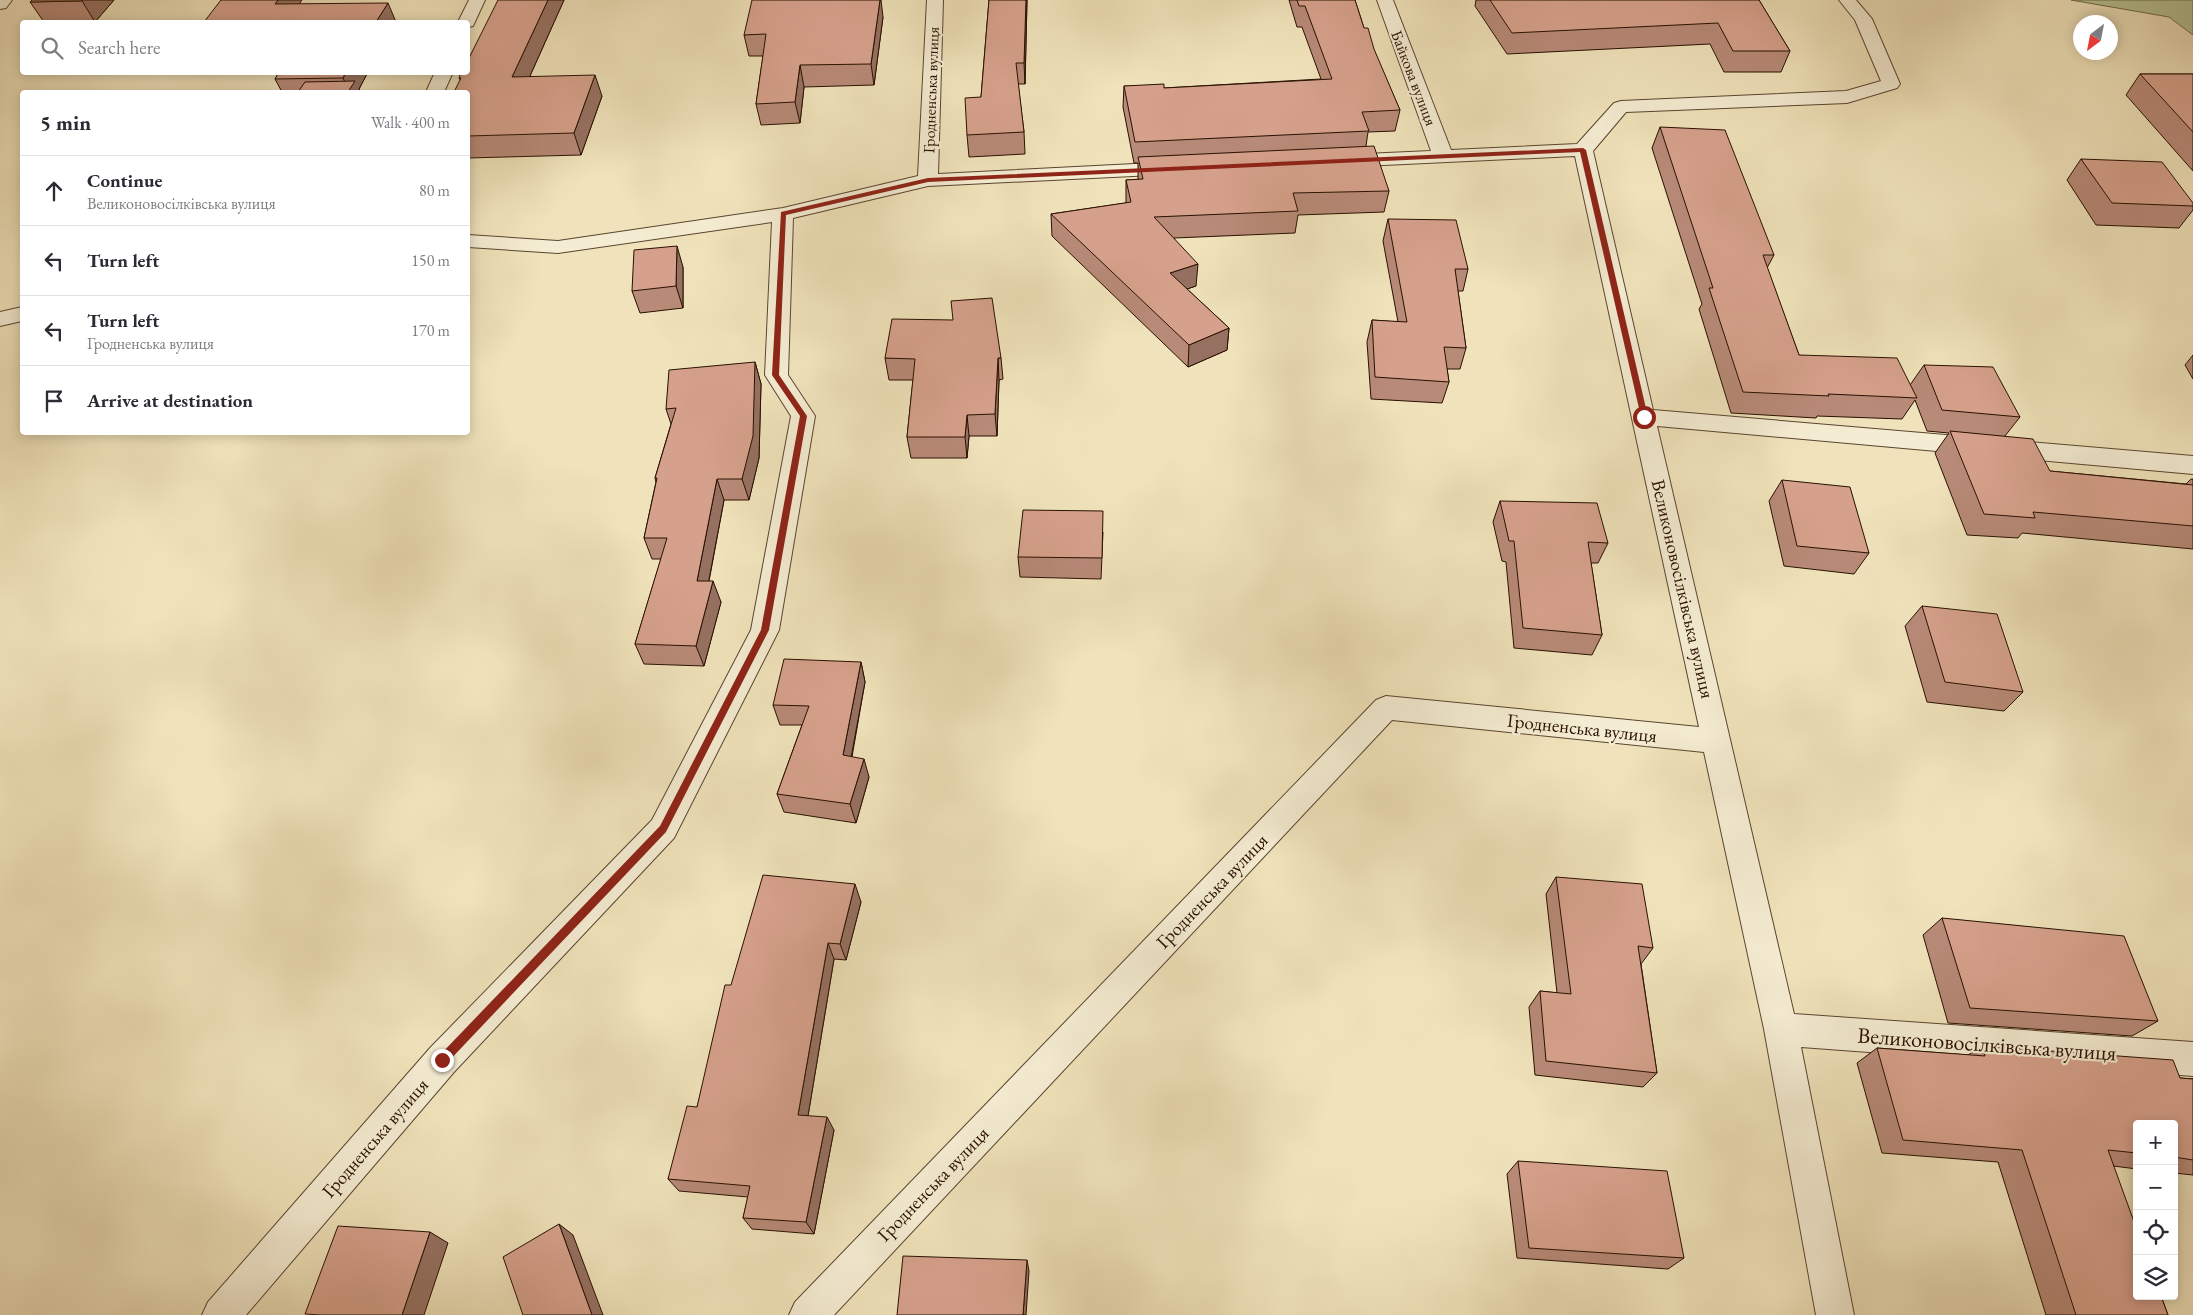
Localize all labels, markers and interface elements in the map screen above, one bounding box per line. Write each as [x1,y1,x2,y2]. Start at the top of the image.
north arrow [2073,15,2118,60]
search box [20,20,470,75]
street label: Гродненська вулиця [918,26,944,154]
street label: Байкова вулиця [1386,27,1442,129]
icon: search [38,34,66,62]
text: Search here [78,35,160,60]
text: 5 min [40,109,91,136]
text: Walk · 400 m [371,112,450,133]
text: Continue [87,168,162,193]
icon: ahead [40,177,68,205]
text: 80 m [419,180,450,201]
text: Великоновосілківська вулиця [87,193,276,214]
icon: left [40,247,68,275]
text: Turn left [87,248,159,273]
text: 150 m [411,250,450,271]
text: Turn left [87,308,159,333]
icon: left [40,317,68,345]
text: 170 m [411,320,450,341]
text: Гродненська вулиця [87,333,214,354]
icon: arrive [40,387,68,415]
text: Arrive at destination [87,388,253,413]
route start [1633,406,1656,429]
street label: Великоновосілківська вулиця [1646,477,1720,701]
street label: Гродненська вулиця [1506,708,1659,748]
street label: Гродненська вулиця [1151,828,1274,954]
street label: Великоновосілківська вулиця [1857,1020,2118,1068]
route end [431,1049,454,1072]
street label: Гродненська вулиця [316,1073,434,1203]
map controls [2133,1120,2178,1300]
button: + [2133,1120,2178,1165]
street label: Гродненська вулиця [872,1121,995,1247]
button: − [2133,1165,2178,1210]
button: locate [2133,1210,2178,1255]
button: layers [2133,1255,2178,1300]

